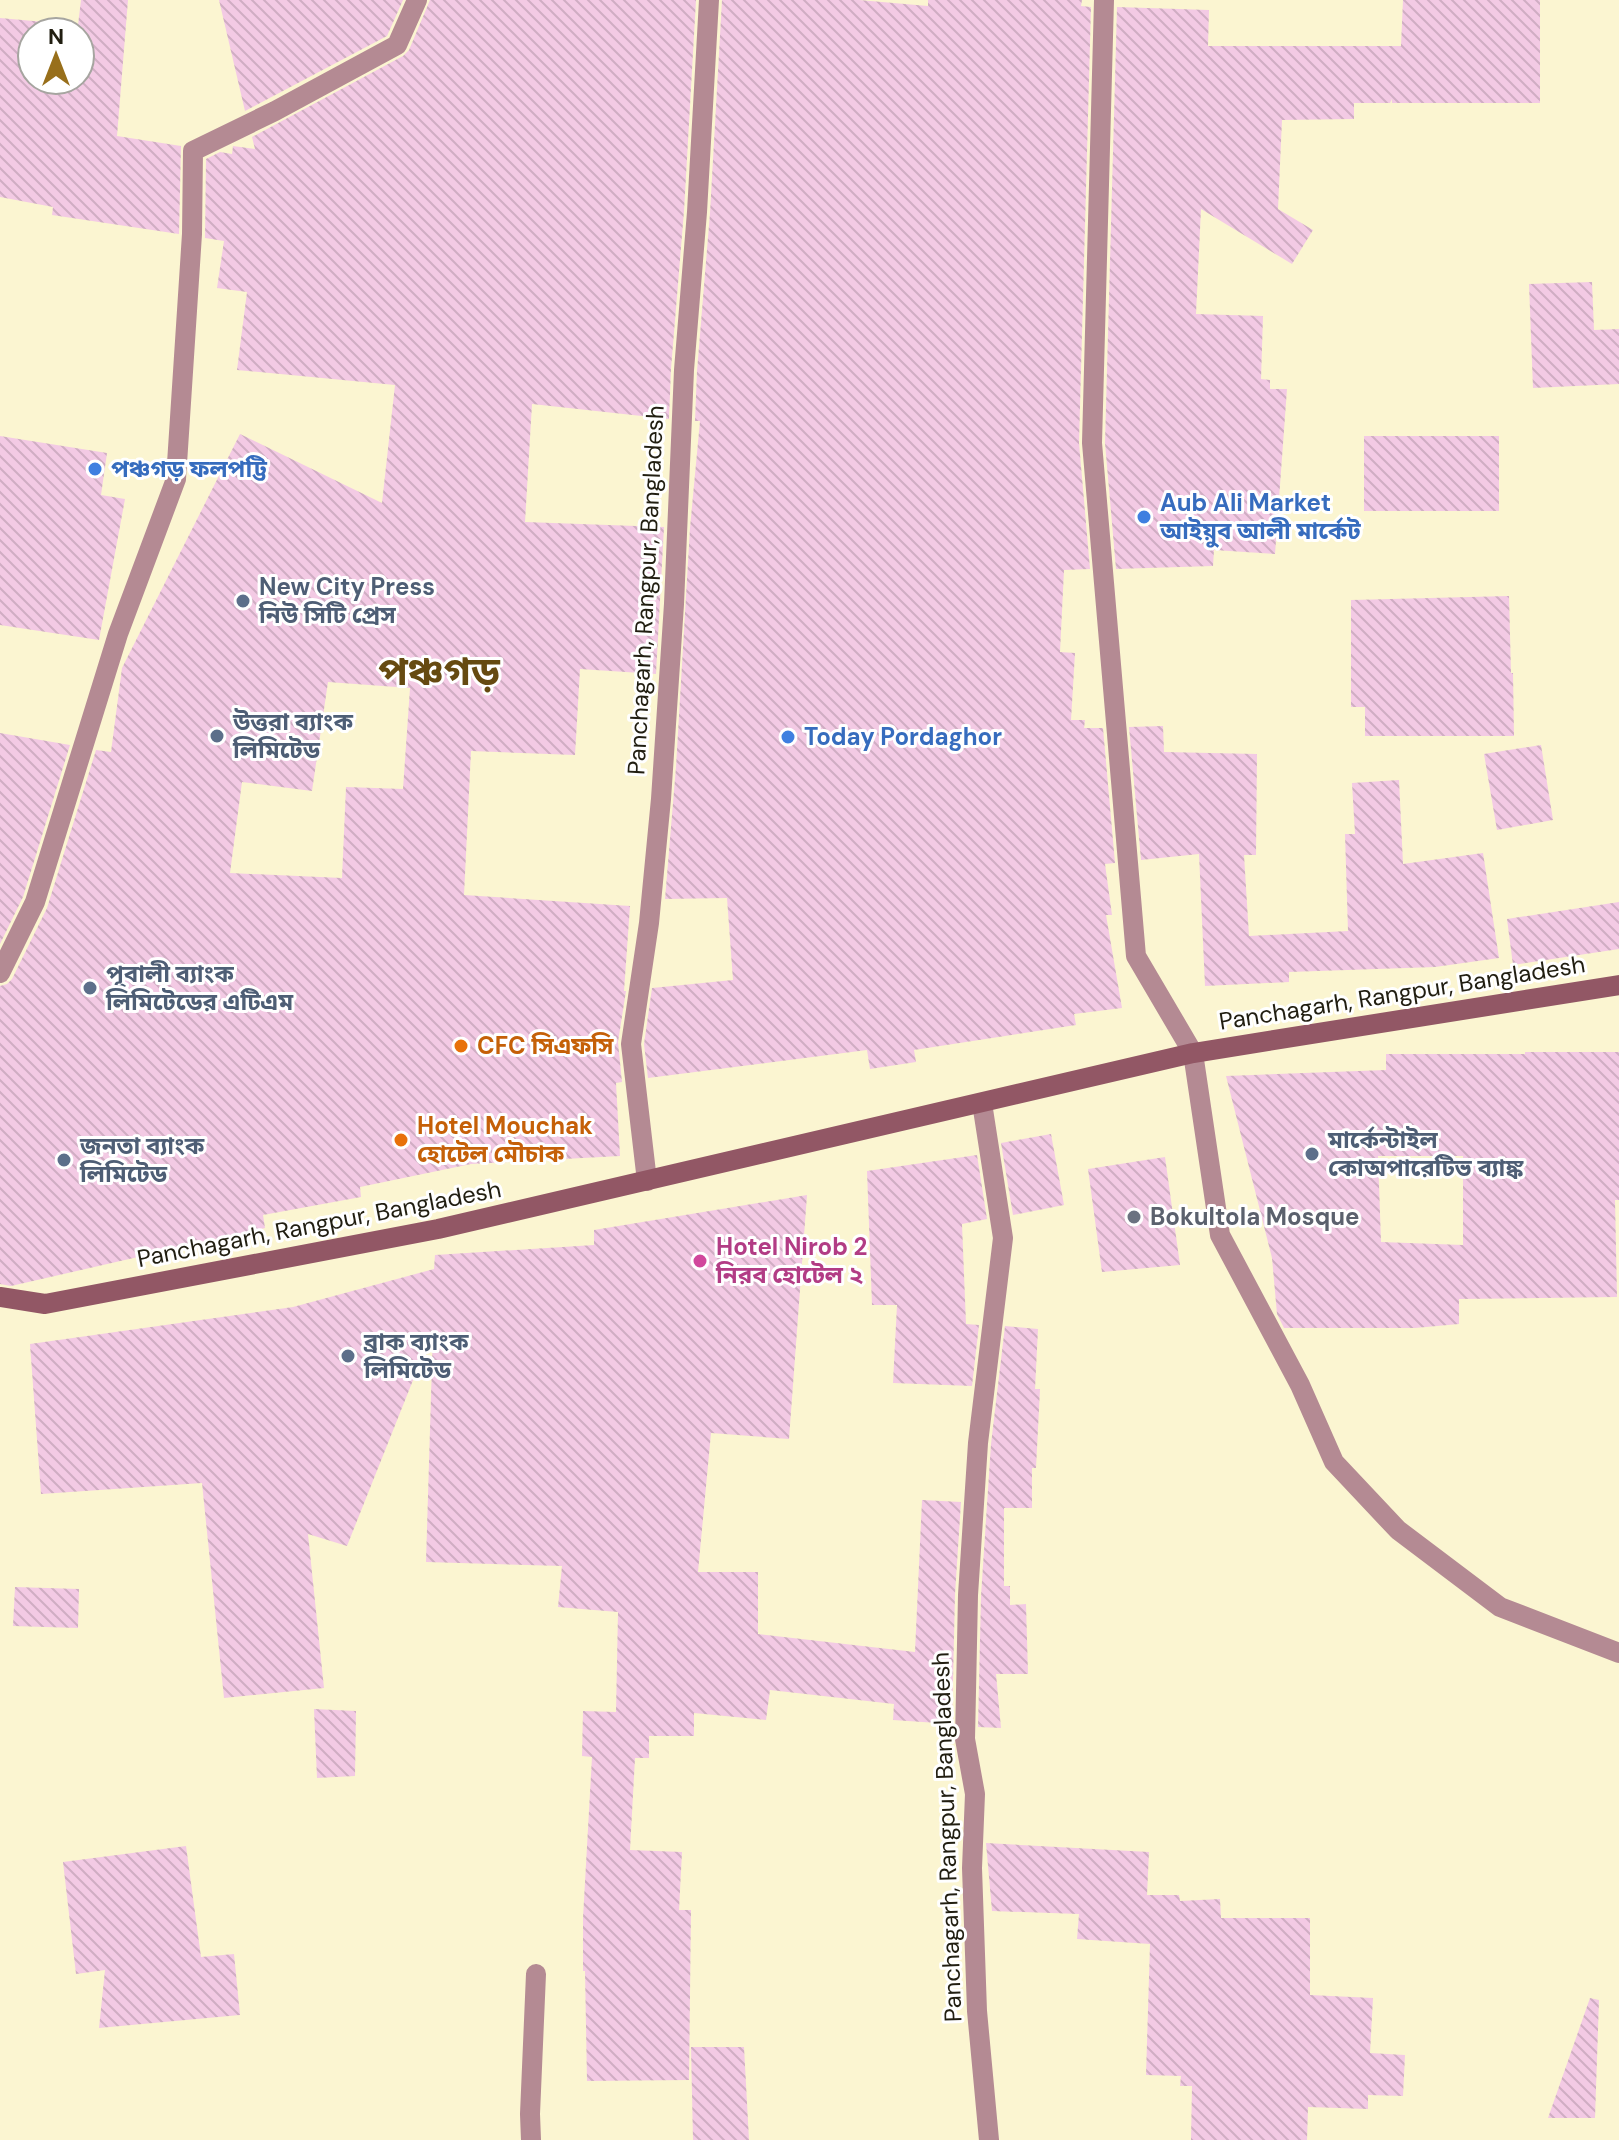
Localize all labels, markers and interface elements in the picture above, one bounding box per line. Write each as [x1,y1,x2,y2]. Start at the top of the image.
north arrow [16,16,96,96]
text: N [48,22,64,51]
street label: Panchagarh, Rangpur, Bangladesh [620,404,671,776]
place label: পঞ্চগড় ফলপট্টি [111,453,267,484]
marker: পঞ্চগড় ফলপট্টি [86,460,104,478]
place label: Aub Ali Market আইয়ুব আলী মার্কেট [1159,487,1361,548]
marker: Aub Ali Market আইয়ুব আলী মার্কেট [1135,508,1153,526]
place label: New City Press নিউ সিটি প্রেস [258,571,435,630]
marker: New City Press নিউ সিটি প্রেস [234,592,252,610]
district label: পঞ্চগড় [378,645,501,697]
place label: উত্তরা ব্যাংক লিমিটেড [232,706,353,765]
place label: Today Pordaghor [804,721,1002,752]
marker: উত্তরা ব্যাংক লিমিটেড [208,727,226,745]
marker: Today Pordaghor [779,728,797,746]
street label: Panchagarh, Rangpur, Bangladesh [1217,948,1587,1037]
place label: পূবালী ব্যাংক লিমিটেডের এটিএম [105,958,294,1017]
marker: পূবালী ব্যাংক লিমিটেডের এটিএম [81,979,99,997]
place label: CFC সিএফসি [477,1030,614,1061]
marker: CFC সিএফসি [452,1037,470,1055]
place label: Hotel Mouchak হোটেল মৌচাক [417,1110,593,1169]
place label: মার্কেন্টাইল কোঅপারেটিভ ব্যাঙ্ক [1327,1124,1524,1183]
place label: জনতা ব্যাংক লিমিটেড [79,1130,205,1189]
marker: Hotel Mouchak হোটেল মৌচাক [392,1131,410,1149]
marker: মার্কেন্টাইল কোঅপারেটিভ ব্যাঙ্ক [1303,1145,1321,1163]
marker: জনতা ব্যাংক লিমিটেড [55,1151,73,1169]
street label: Panchagarh, Rangpur, Bangladesh [134,1173,504,1274]
place label: Bokultola Mosque [1150,1201,1359,1232]
marker: Bokultola Mosque [1125,1208,1143,1226]
place label: Hotel Nirob 2 নিরব হোটেল ২ [715,1231,867,1290]
marker: Hotel Nirob 2 নিরব হোটেল ২ [691,1252,709,1270]
place label: ব্রাক ব্যাংক লিমিটেড [363,1326,469,1385]
marker: ব্রাক ব্যাংক লিমিটেড [339,1347,357,1365]
street label: Panchagarh, Rangpur, Bangladesh [925,1652,968,2023]

